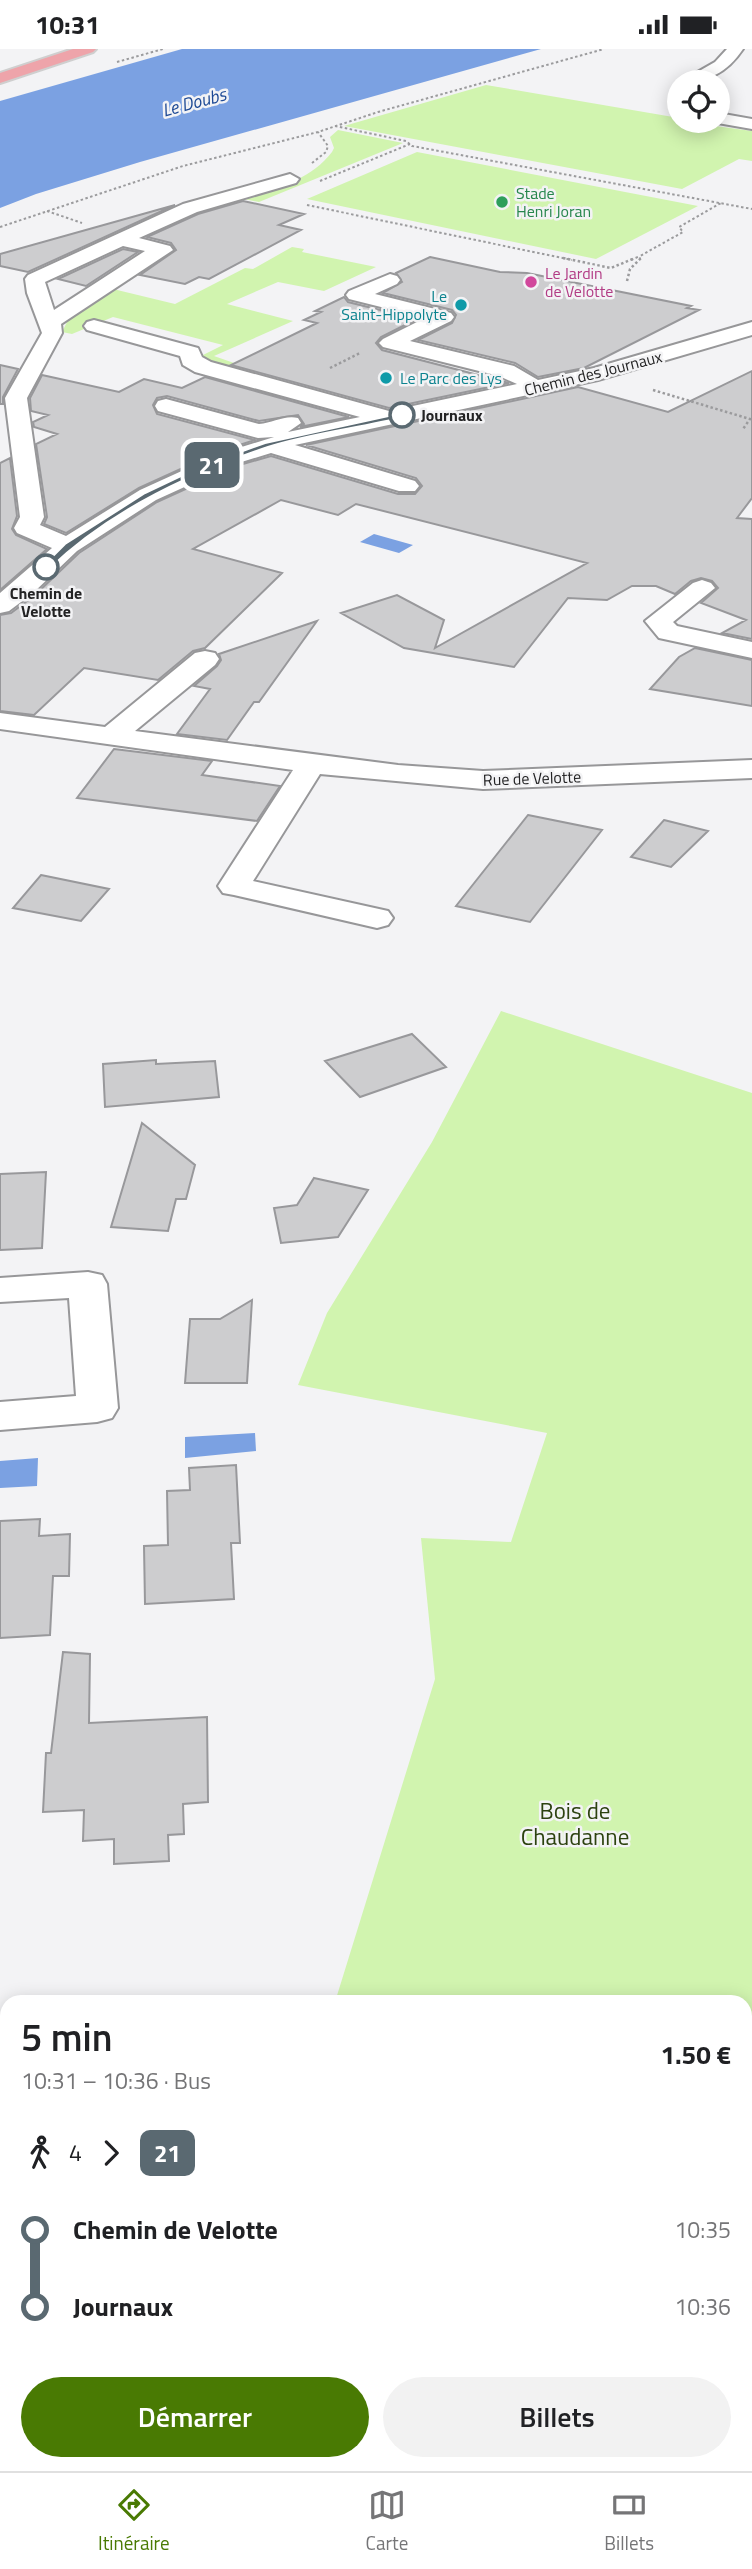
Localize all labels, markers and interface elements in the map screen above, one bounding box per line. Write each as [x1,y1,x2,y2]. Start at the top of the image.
text: 10:31 [35,5,100,44]
map controls [667,70,730,133]
button: locate [667,70,730,133]
water label: Le Doubs [159,80,230,123]
place label: Stade Henri Joran [516,181,591,223]
marker: Stade Henri Joran [494,194,510,210]
place label: Le Jardin de Velotte [545,261,613,303]
marker: Le Jardin de Velotte [523,274,539,290]
place label: Le Saint-Hippolyte [341,284,447,326]
marker: Le Saint-Hippolyte [453,297,469,313]
street label: Chemin des Journaux [522,344,664,402]
place label: Le Parc des Lys [400,366,502,390]
marker: Le Parc des Lys [378,370,394,386]
marker: Journaux [389,402,415,428]
place label: Journaux [421,403,483,427]
line badge: 21 [180,442,244,488]
text: 21 [199,447,225,483]
marker: Chemin de Velotte [33,554,59,580]
place label: Chemin de Velotte [10,581,82,623]
street label: Rue de Velotte [482,764,582,792]
park label: Bois de Chaudanne [521,1793,629,1854]
text: 5 min [21,2008,112,2066]
text: 1.50 € [660,2035,731,2074]
text: 10:31 – 10:36 · Bus [21,2063,211,2098]
icon: walk [21,2134,59,2172]
icon: forward [92,2134,130,2172]
text: 4 [69,2135,82,2170]
text: 21 [154,2135,181,2171]
text: Chemin de Velotte [73,2210,278,2249]
text: 10:35 [674,2212,731,2247]
text: Journaux [73,2287,173,2326]
text: 10:36 [674,2289,731,2324]
button: Démarrer [21,2377,369,2457]
button: Billets [383,2377,731,2457]
tab: Itinéraire [98,2486,170,2557]
tab: Carte [366,2486,408,2557]
tab: Billets [604,2486,654,2557]

